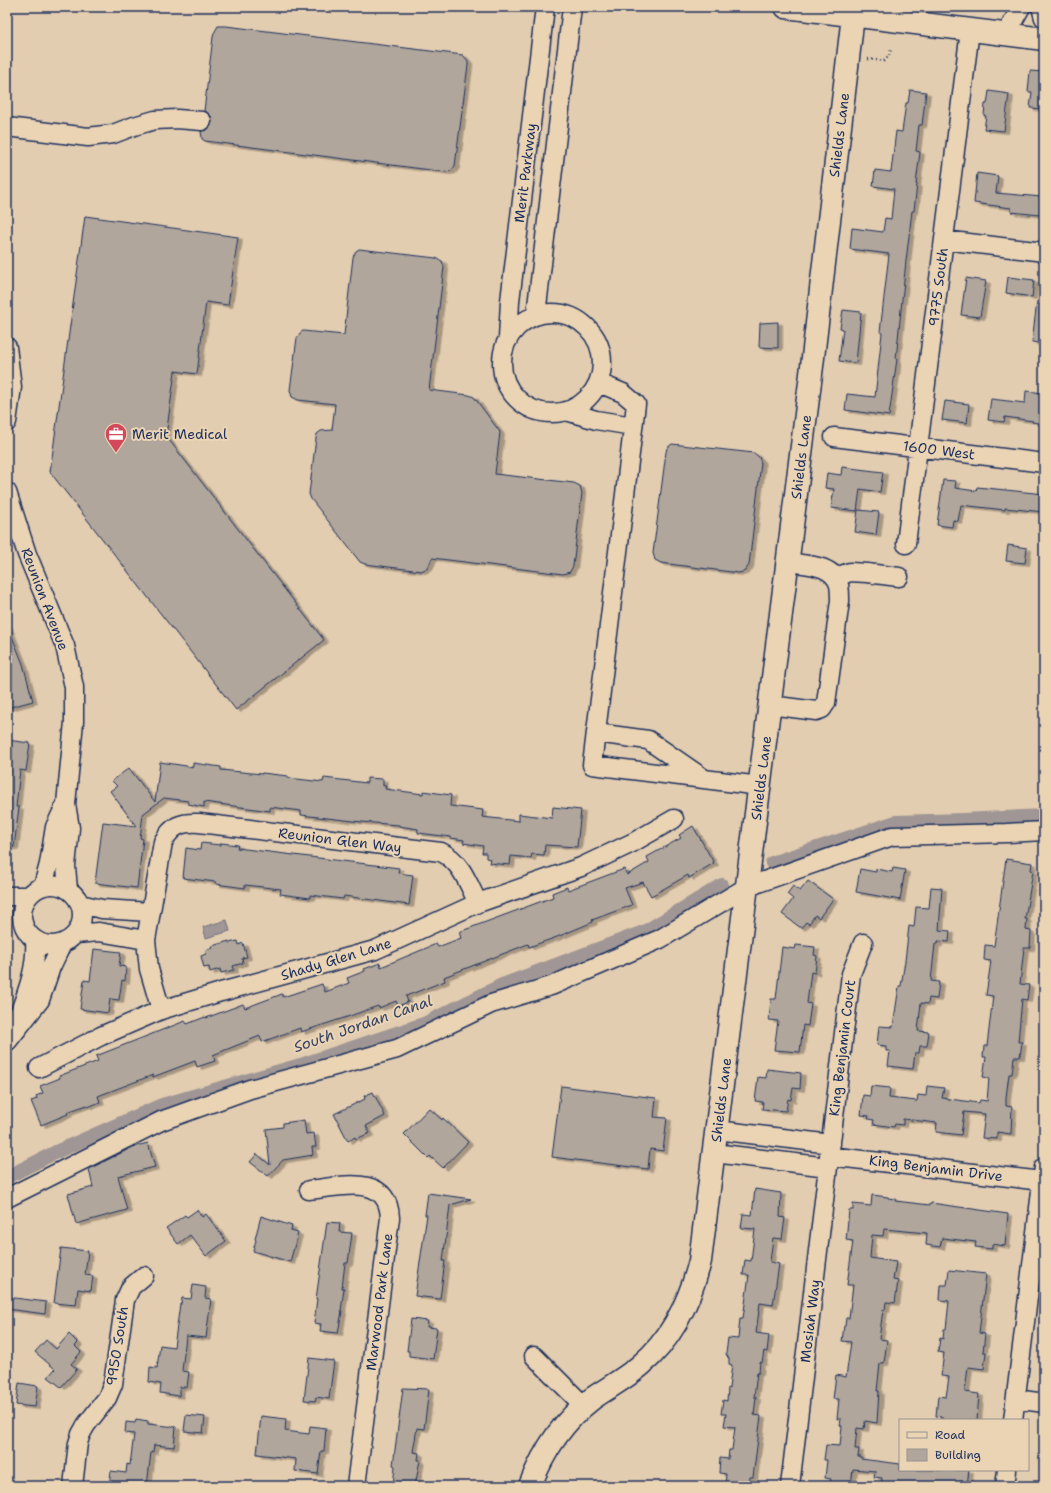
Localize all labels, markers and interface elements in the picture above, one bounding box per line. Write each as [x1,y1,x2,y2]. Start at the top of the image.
street label: Shields Lane [825,92,853,178]
street label: Merit Parkway [510,122,540,224]
street label: 9775 South [924,247,952,327]
street label: Shields Lane [787,414,815,500]
office icon: Merit Medical [103,421,129,454]
place label: Merit Medical [132,425,228,443]
street label: 1600 West [902,437,976,463]
street label: Reunion Avenue [17,545,73,653]
street label: Shields Lane [747,735,775,821]
street label: Reunion Glen Way [277,823,403,857]
street label: Shady Glen Lane [278,934,394,984]
street label: King Benjamin Court [825,979,859,1117]
water label: South Jordan Canal [291,991,435,1057]
street label: Shields Lane [707,1057,735,1143]
street label: King Benjamin Drive [868,1151,1004,1185]
street label: Marwood Park Lane [362,1232,396,1372]
street label: Mosiah Way [796,1278,824,1364]
street label: 9950 South [102,1305,132,1387]
legend [899,1419,1029,1471]
text: Road [935,1427,966,1443]
text: Building [935,1447,981,1463]

